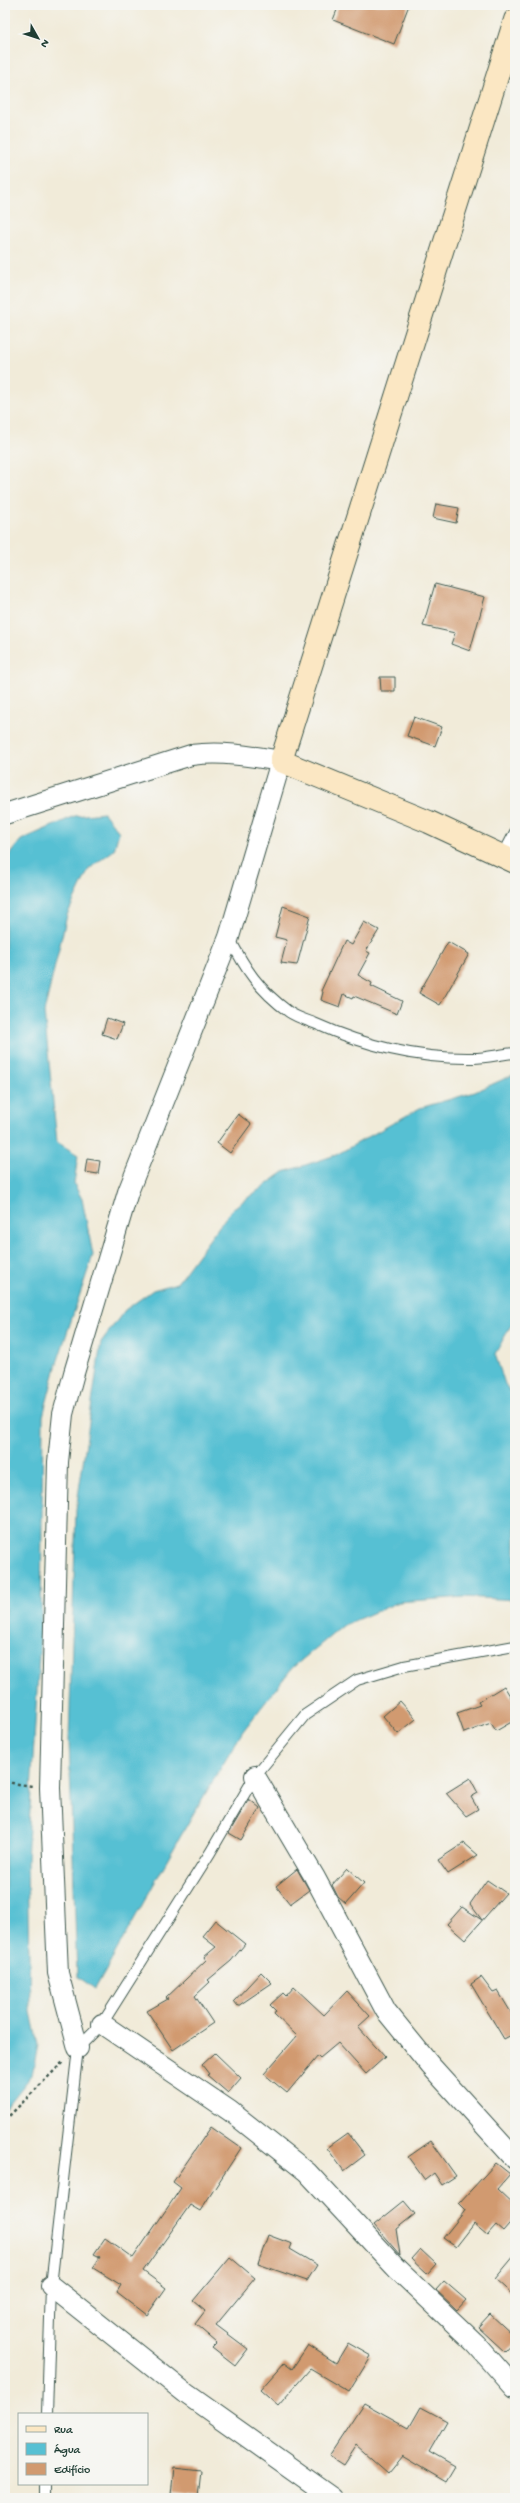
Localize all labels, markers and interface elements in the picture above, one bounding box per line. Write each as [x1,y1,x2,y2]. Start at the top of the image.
north arrow [18,18,58,58]
text: N [37,36,51,50]
legend [18,2413,148,2485]
text: Rua [54,2424,73,2438]
text: Água [54,2444,81,2458]
text: Edifício [54,2464,90,2478]

